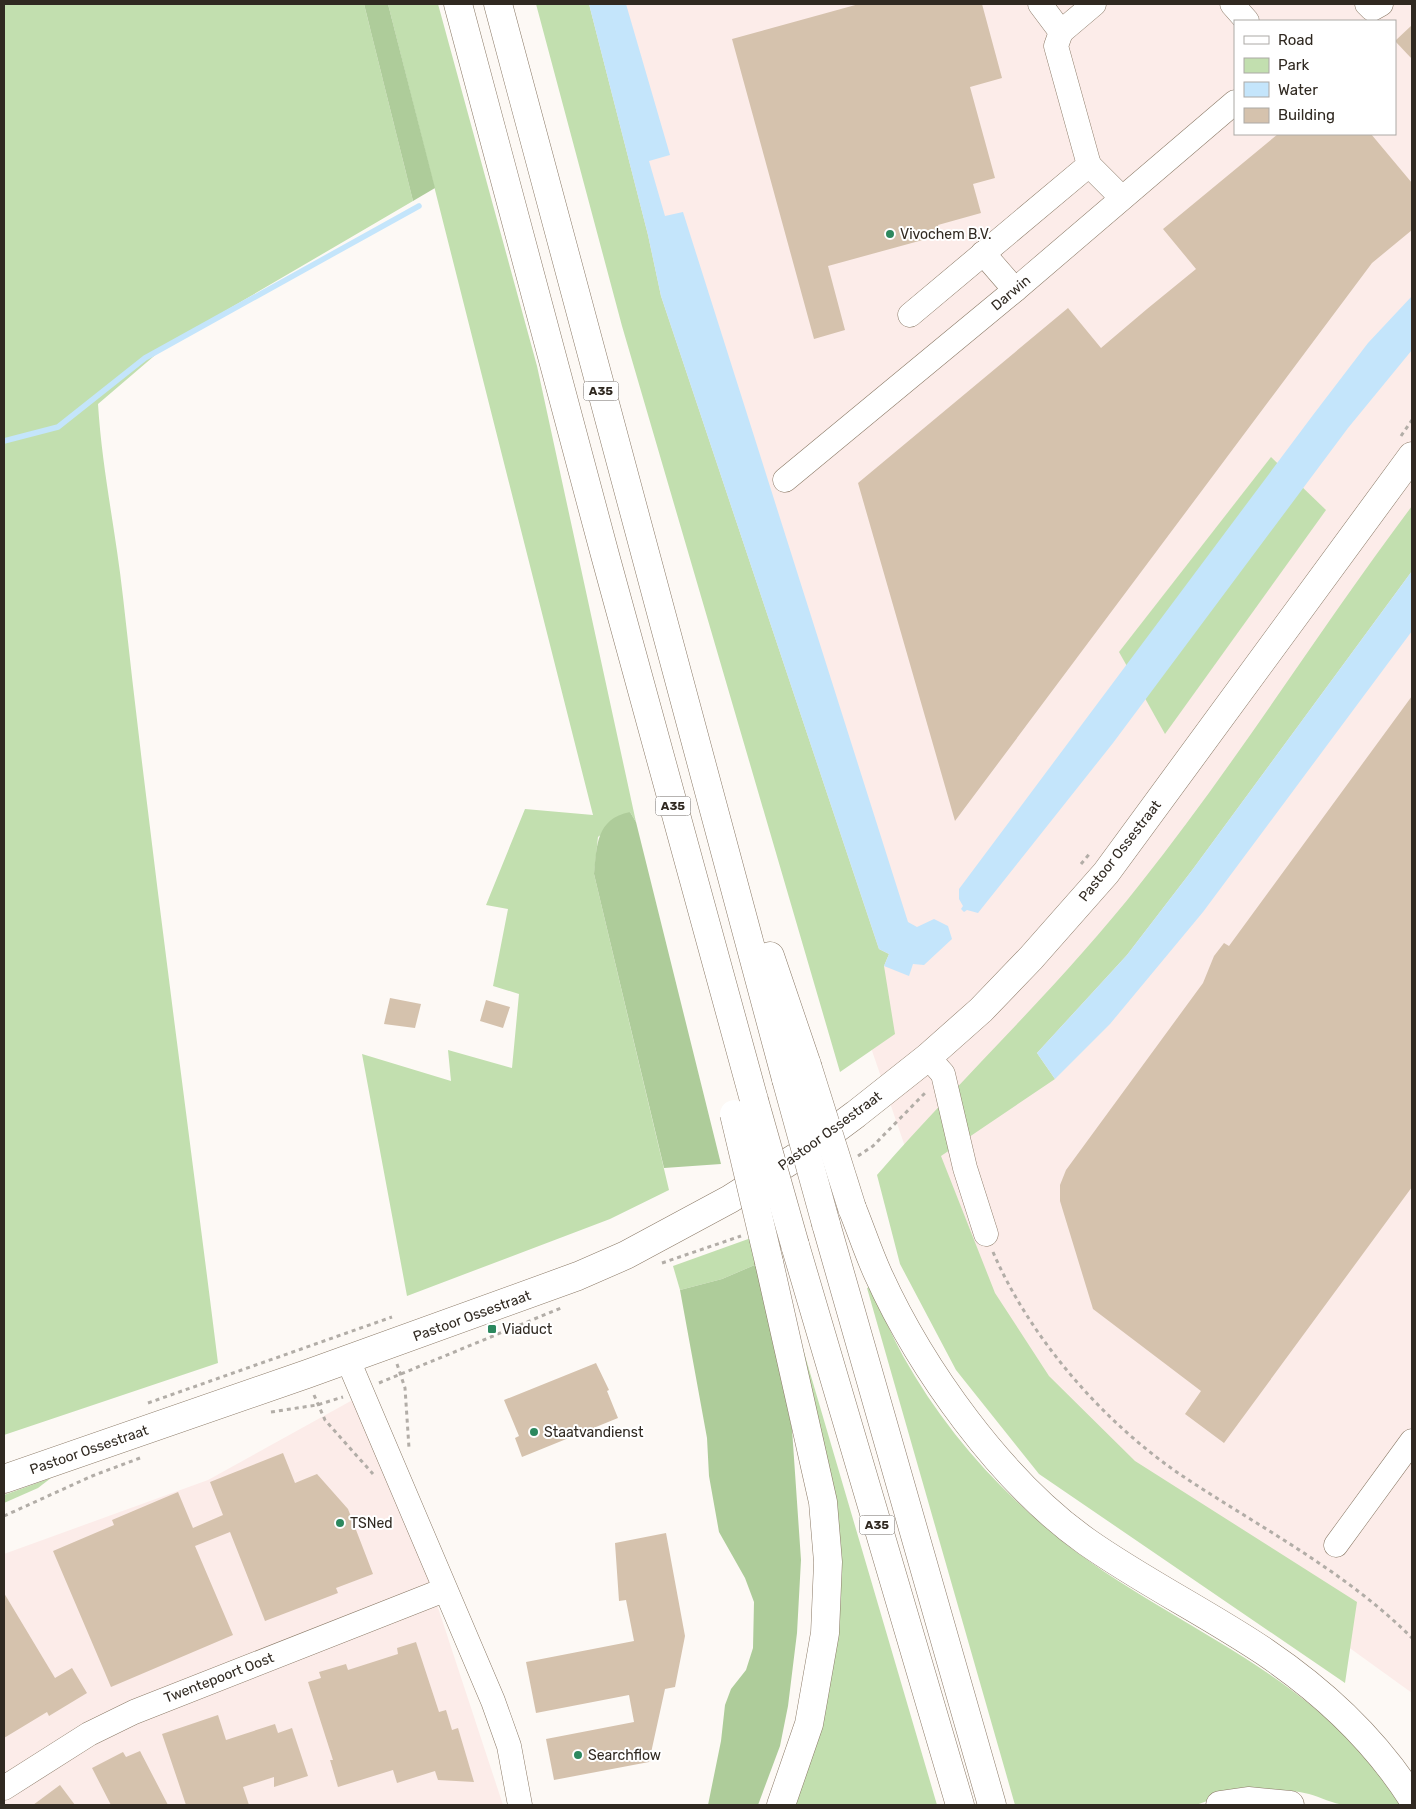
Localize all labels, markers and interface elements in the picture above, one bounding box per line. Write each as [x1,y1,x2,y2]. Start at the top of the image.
legend [1234,20,1396,135]
text: Road [1278,31,1314,49]
text: Park [1278,56,1309,74]
text: Water [1278,81,1318,99]
text: Building [1278,106,1335,124]
place label: Vivochem B.V. [900,226,992,243]
marker: Vivochem B.V. [884,228,896,240]
street label: Darwin [988,272,1034,314]
road number: A35 [584,382,618,401]
road number: A35 [656,796,690,816]
street label: Pastoor Ossestraat [1075,797,1165,905]
street label: Pastoor Ossestraat [775,1087,886,1174]
street label: Pastoor Ossestraat [411,1287,534,1345]
place label: Viaduct [502,1321,553,1338]
marker: Viaduct [486,1323,498,1335]
street label: Pastoor Ossestraat [28,1422,151,1478]
place label: Staatvandienst [544,1424,644,1441]
marker: Staatvandienst [528,1426,540,1438]
place label: TSNed [350,1515,393,1532]
road number: A35 [860,1516,894,1534]
marker: TSNed [334,1517,346,1529]
street label: Twentepoort Oost [162,1649,277,1707]
place label: Searchflow [588,1747,661,1764]
marker: Searchflow [572,1749,584,1761]

